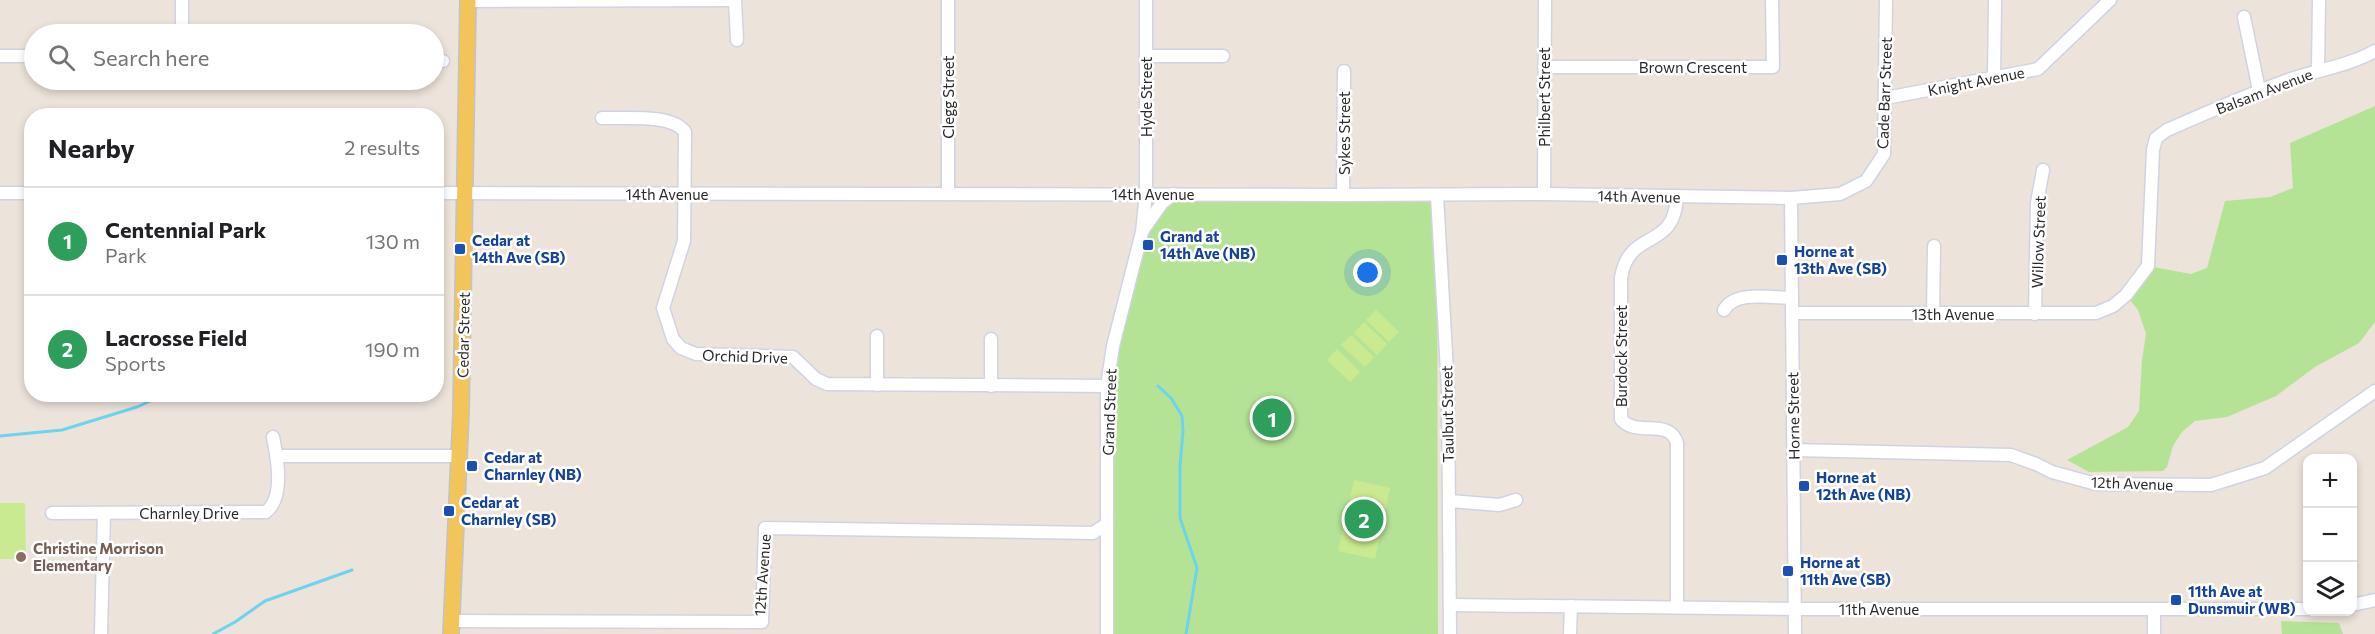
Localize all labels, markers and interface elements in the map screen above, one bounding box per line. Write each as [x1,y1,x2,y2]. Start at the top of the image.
search box [24,24,444,90]
street label: Cade Barr Street [1873,37,1895,149]
icon: search [45,41,78,74]
text: Search here [93,44,209,71]
street label: Philbert Street [1535,47,1553,147]
street label: Clegg Street [939,55,957,139]
street label: Hyde Street [1137,57,1155,137]
street label: Brown Crescent [1639,58,1747,76]
street label: Knight Avenue [1926,63,2026,99]
street label: Balsam Avenue [2213,64,2315,118]
street label: Sykes Street [1335,91,1353,175]
text: Nearby [48,132,135,163]
text: 2 results [344,135,420,159]
street label: 14th Avenue [625,185,709,203]
street label: 14th Avenue [1111,185,1195,203]
street label: 14th Avenue [1597,186,1681,206]
street label: Willow Street [2027,195,2049,289]
text: Centennial Park [105,216,266,243]
place label: Grand at 14th Ave (NB) [1160,227,1256,262]
text: 1 [63,229,72,253]
text: 130 m [366,229,420,253]
place label: Cedar at 14th Ave (SB) [472,231,565,266]
marker: Grand at 14th Ave (NB) [1141,238,1155,252]
marker: Cedar at 14th Ave (SB) [453,242,467,256]
place label: Horne at 13th Ave (SB) [1794,242,1887,277]
text: Park [105,243,147,267]
marker: Horne at 13th Ave (SB) [1775,253,1789,267]
your location [1353,258,1382,287]
street label: Cedar Street [453,292,473,378]
street label: Burdock Street [1612,305,1630,407]
street label: 13th Avenue [1912,305,1994,323]
text: Lacrosse Field [105,324,247,351]
text: 2 [62,337,73,361]
text: 190 m [365,337,420,361]
street label: Orchid Drive [702,346,788,366]
text: Sports [105,351,166,375]
street label: Taulbut Street [1437,365,1457,463]
street label: Grand Street [1098,368,1120,456]
street label: Horne Street [1783,372,1803,460]
pin: 1 [1252,396,1292,440]
place label: Cedar at Charnley (NB) [484,448,582,483]
map controls [2303,454,2357,616]
button: + [2303,454,2357,508]
marker: Cedar at Charnley (NB) [465,459,479,473]
place label: Horne at 12th Ave (NB) [1816,468,1911,503]
street label: 12th Avenue [2091,473,2174,493]
marker: Horne at 12th Ave (NB) [1797,479,1811,493]
place label: Cedar at Charnley (SB) [461,493,556,528]
pin: 2 [1344,496,1384,542]
street label: Charnley Drive [139,504,239,522]
marker: Cedar at Charnley (SB) [442,504,456,518]
button: − [2303,508,2357,562]
street label: 12th Avenue [750,533,774,617]
place label: Christine Morrison Elementary [33,539,164,574]
marker: Christine Morrison Elementary [14,550,28,564]
place label: Horne at 11th Ave (SB) [1800,553,1891,588]
button: layers [2303,562,2357,616]
marker: Horne at 11th Ave (SB) [1781,564,1795,578]
place label: 11th Ave at Dunsmuir (WB) [2188,582,2296,617]
marker: 11th Ave at Dunsmuir (WB) [2169,593,2183,607]
street label: 11th Avenue [1839,600,1919,618]

